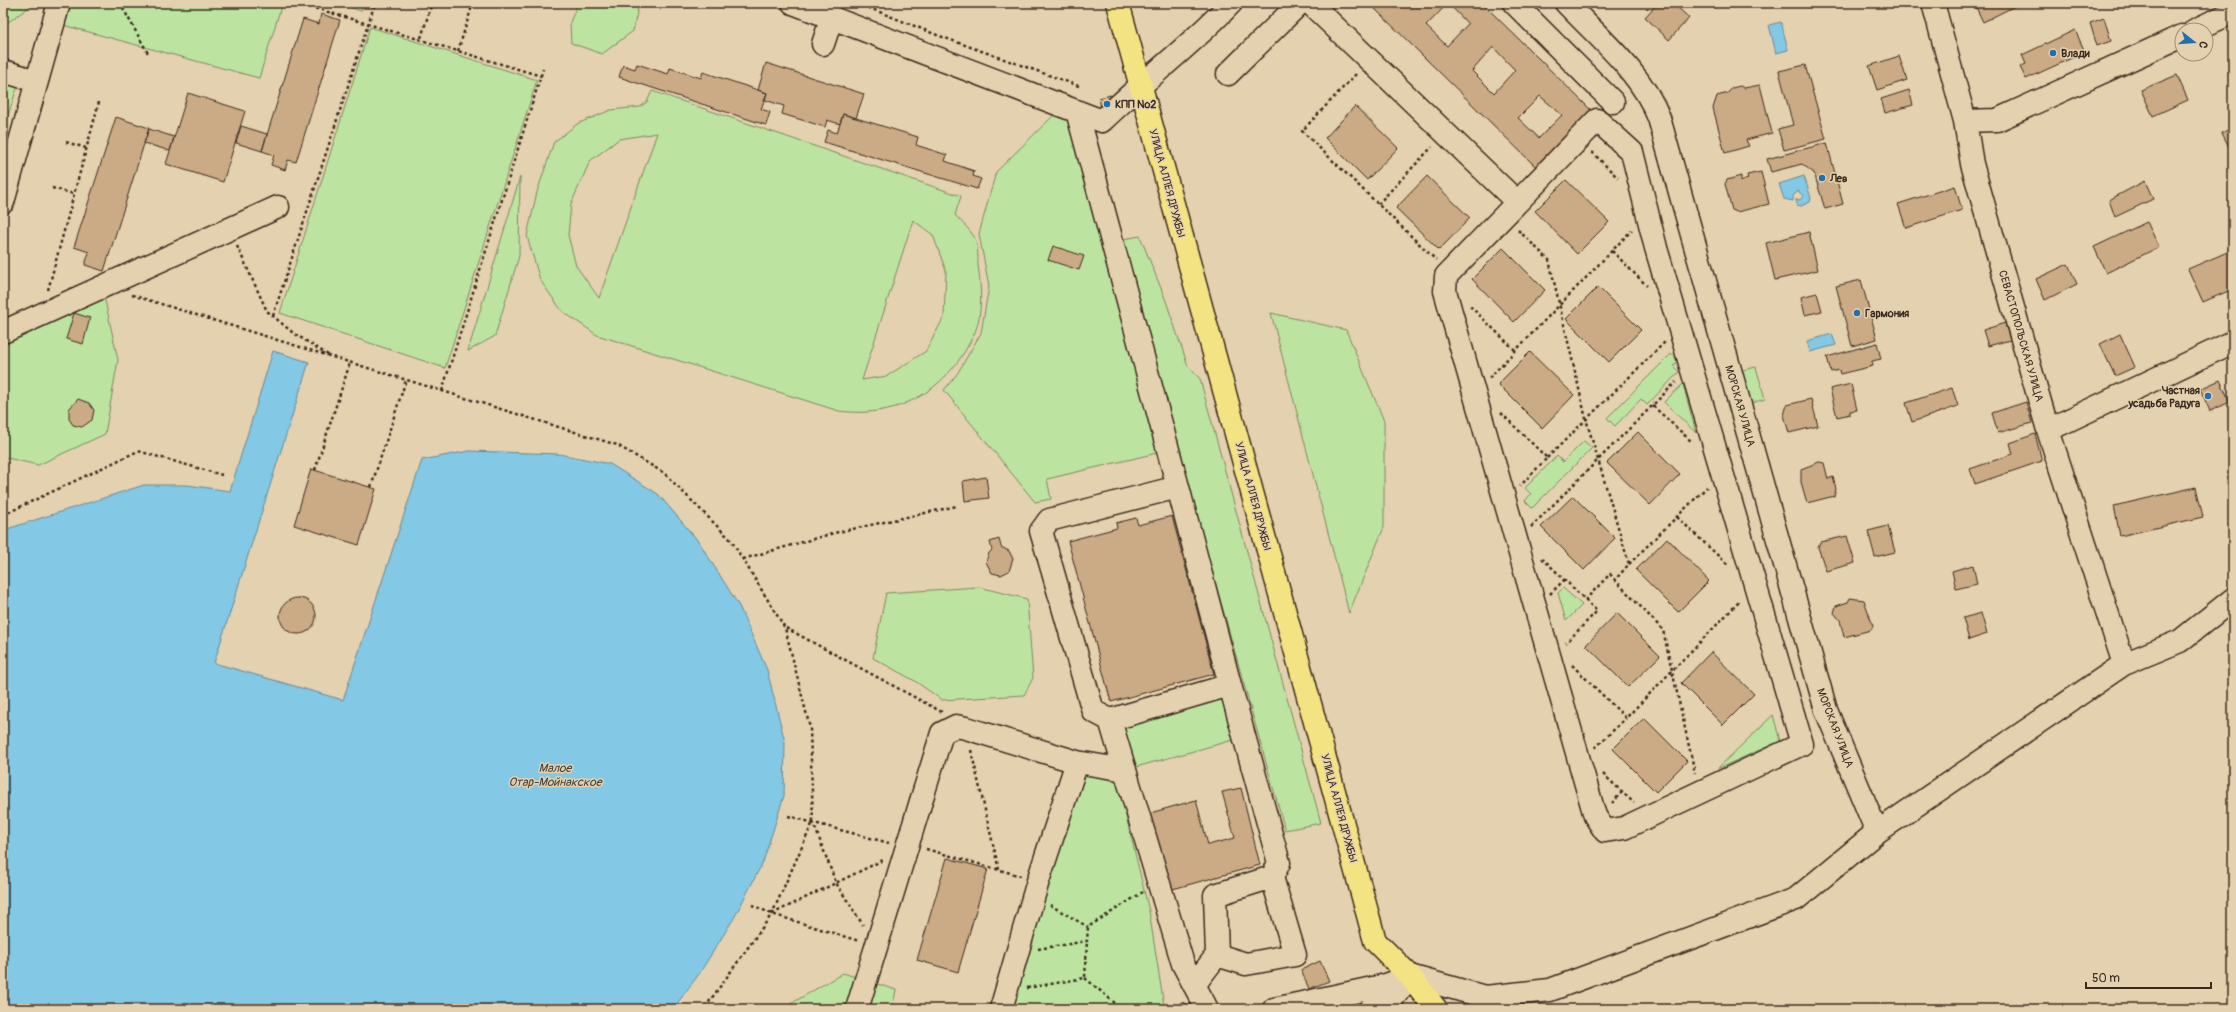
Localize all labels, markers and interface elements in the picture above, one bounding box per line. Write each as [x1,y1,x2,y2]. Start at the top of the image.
north arrow [2174,22,2214,62]
text: С [2196,40,2210,50]
place label: Влади [2061,47,2090,60]
marker: Влади [2048,48,2058,58]
place label: КПП №2 [1115,98,1156,111]
marker: КПП №2 [1102,99,1112,109]
street label: УЛИЦА АЛЛЕЯ ДРУЖБЫ [1146,127,1188,239]
place label: Лев [1829,172,1848,185]
marker: Лев [1817,173,1827,183]
street label: СЕВАСТОПОЛЬСКАЯ УЛИЦА [1996,269,2046,403]
place label: Гармония [1865,307,1909,320]
marker: Гармония [1852,308,1862,318]
street label: МОРСКАЯ УЛИЦА [1722,364,1758,448]
place label: Частная усадьба Радуга [2127,384,2200,410]
marker: Частная усадьба Радуга [2203,391,2213,401]
street label: УЛИЦА АЛЛЕЯ ДРУЖБЫ [1232,440,1274,552]
street label: МОРСКАЯ УЛИЦА [1814,686,1856,770]
street label: УЛИЦА АЛЛЕЯ ДРУЖБЫ [1318,752,1360,864]
water label: Малое Отар-Мойнакское [508,761,603,790]
scale bar [2086,964,2211,990]
text: 50 m [2092,971,2120,986]

